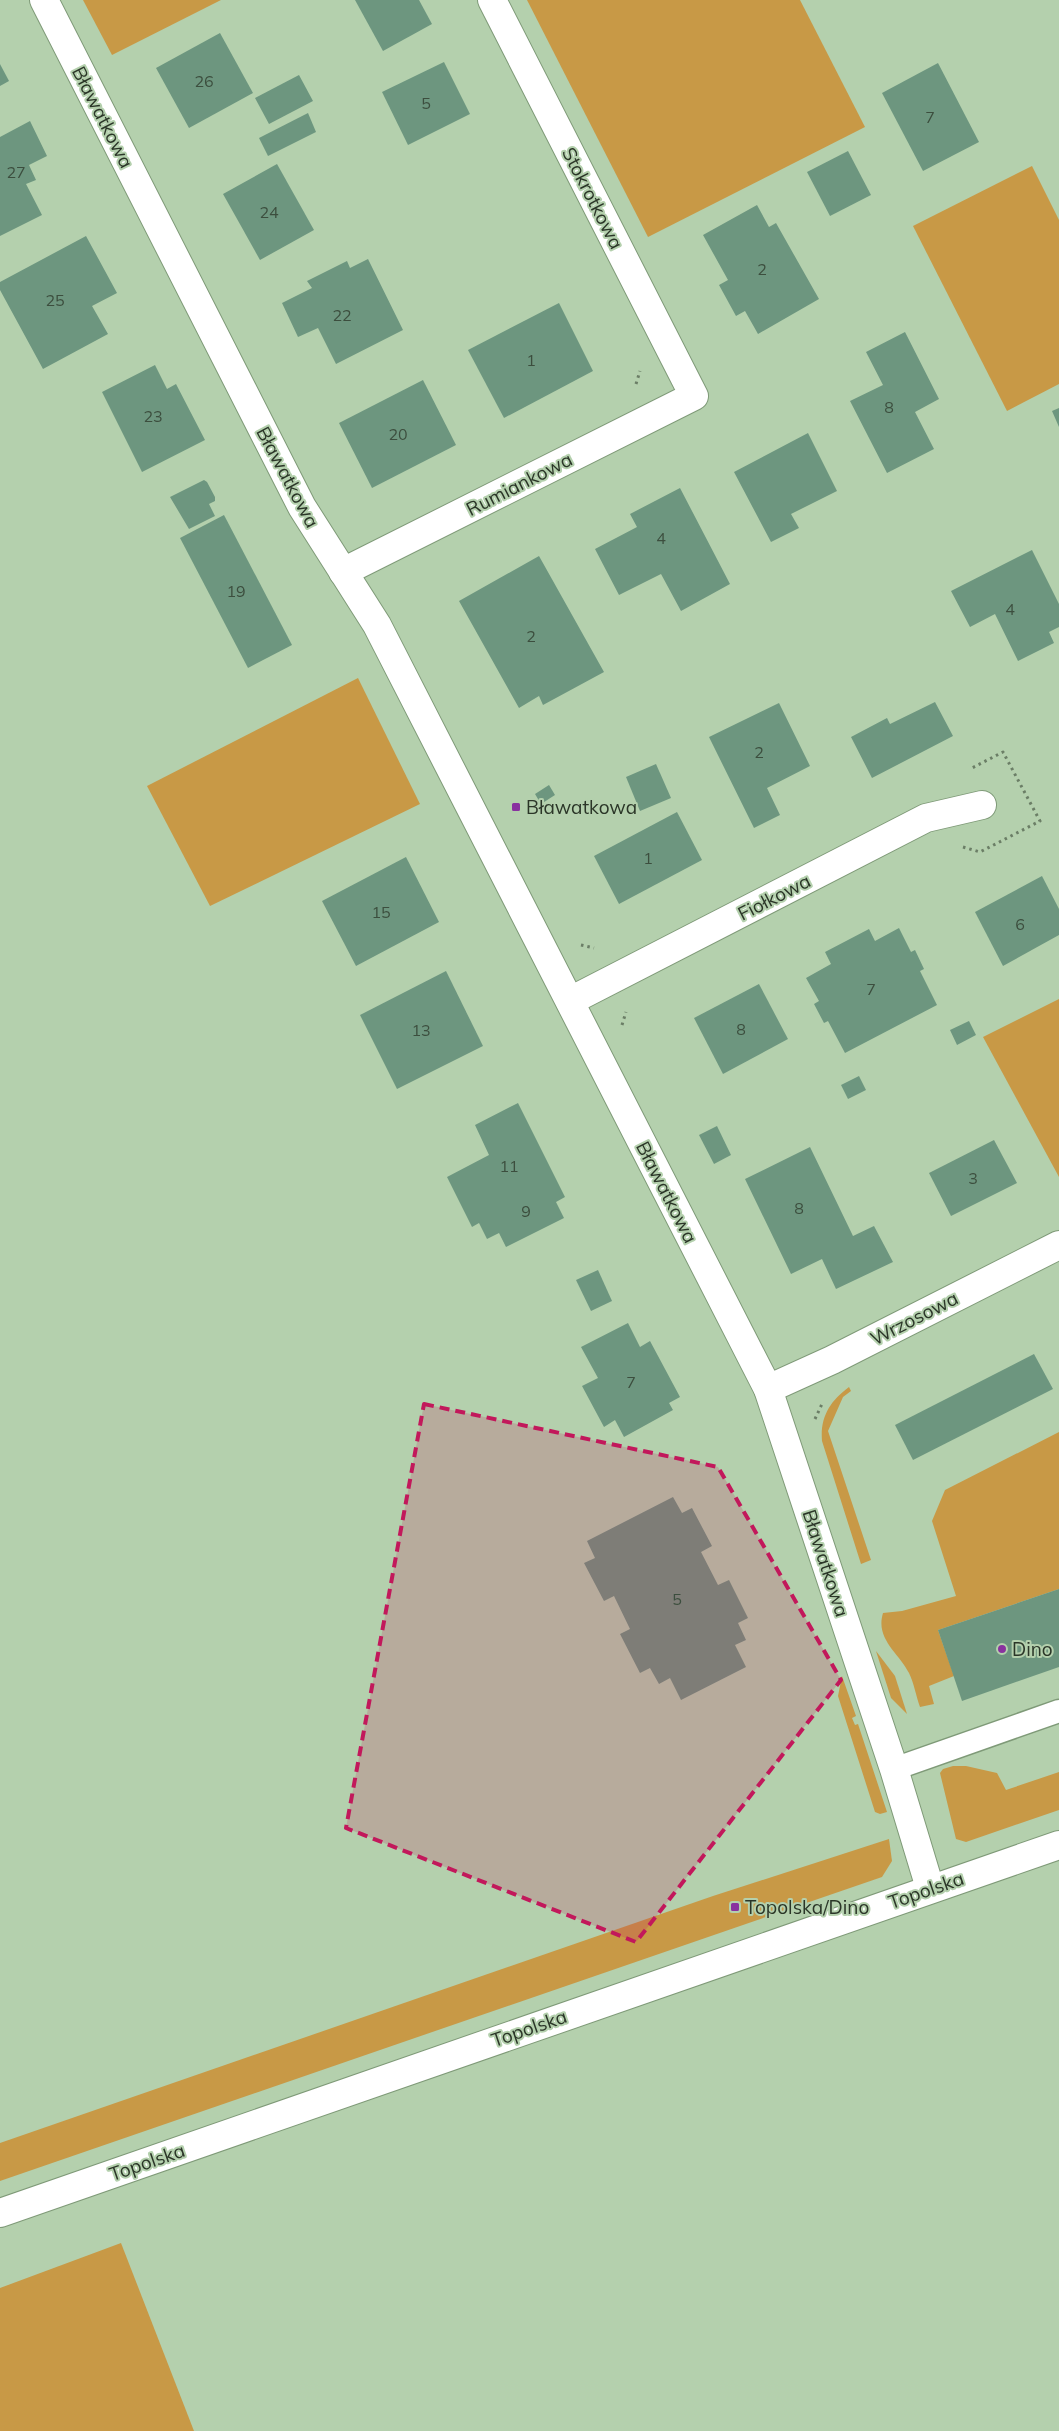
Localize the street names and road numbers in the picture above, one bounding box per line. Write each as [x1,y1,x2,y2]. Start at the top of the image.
street label: Bławatkowa [67,62,139,172]
street label: Stokrotkowa [557,143,629,253]
street label: Bławatkowa [251,422,325,532]
street label: Rumiankowa [462,447,576,521]
street label: Fiołkowa [734,868,814,926]
street label: Bławatkowa [631,1137,703,1247]
street label: Wrzosowa [866,1286,962,1350]
street label: Bławatkowa [797,1506,855,1620]
street label: Topolska [885,1866,967,1914]
street label: Topolska [488,2004,570,2052]
street label: Topolska [106,2138,188,2186]

